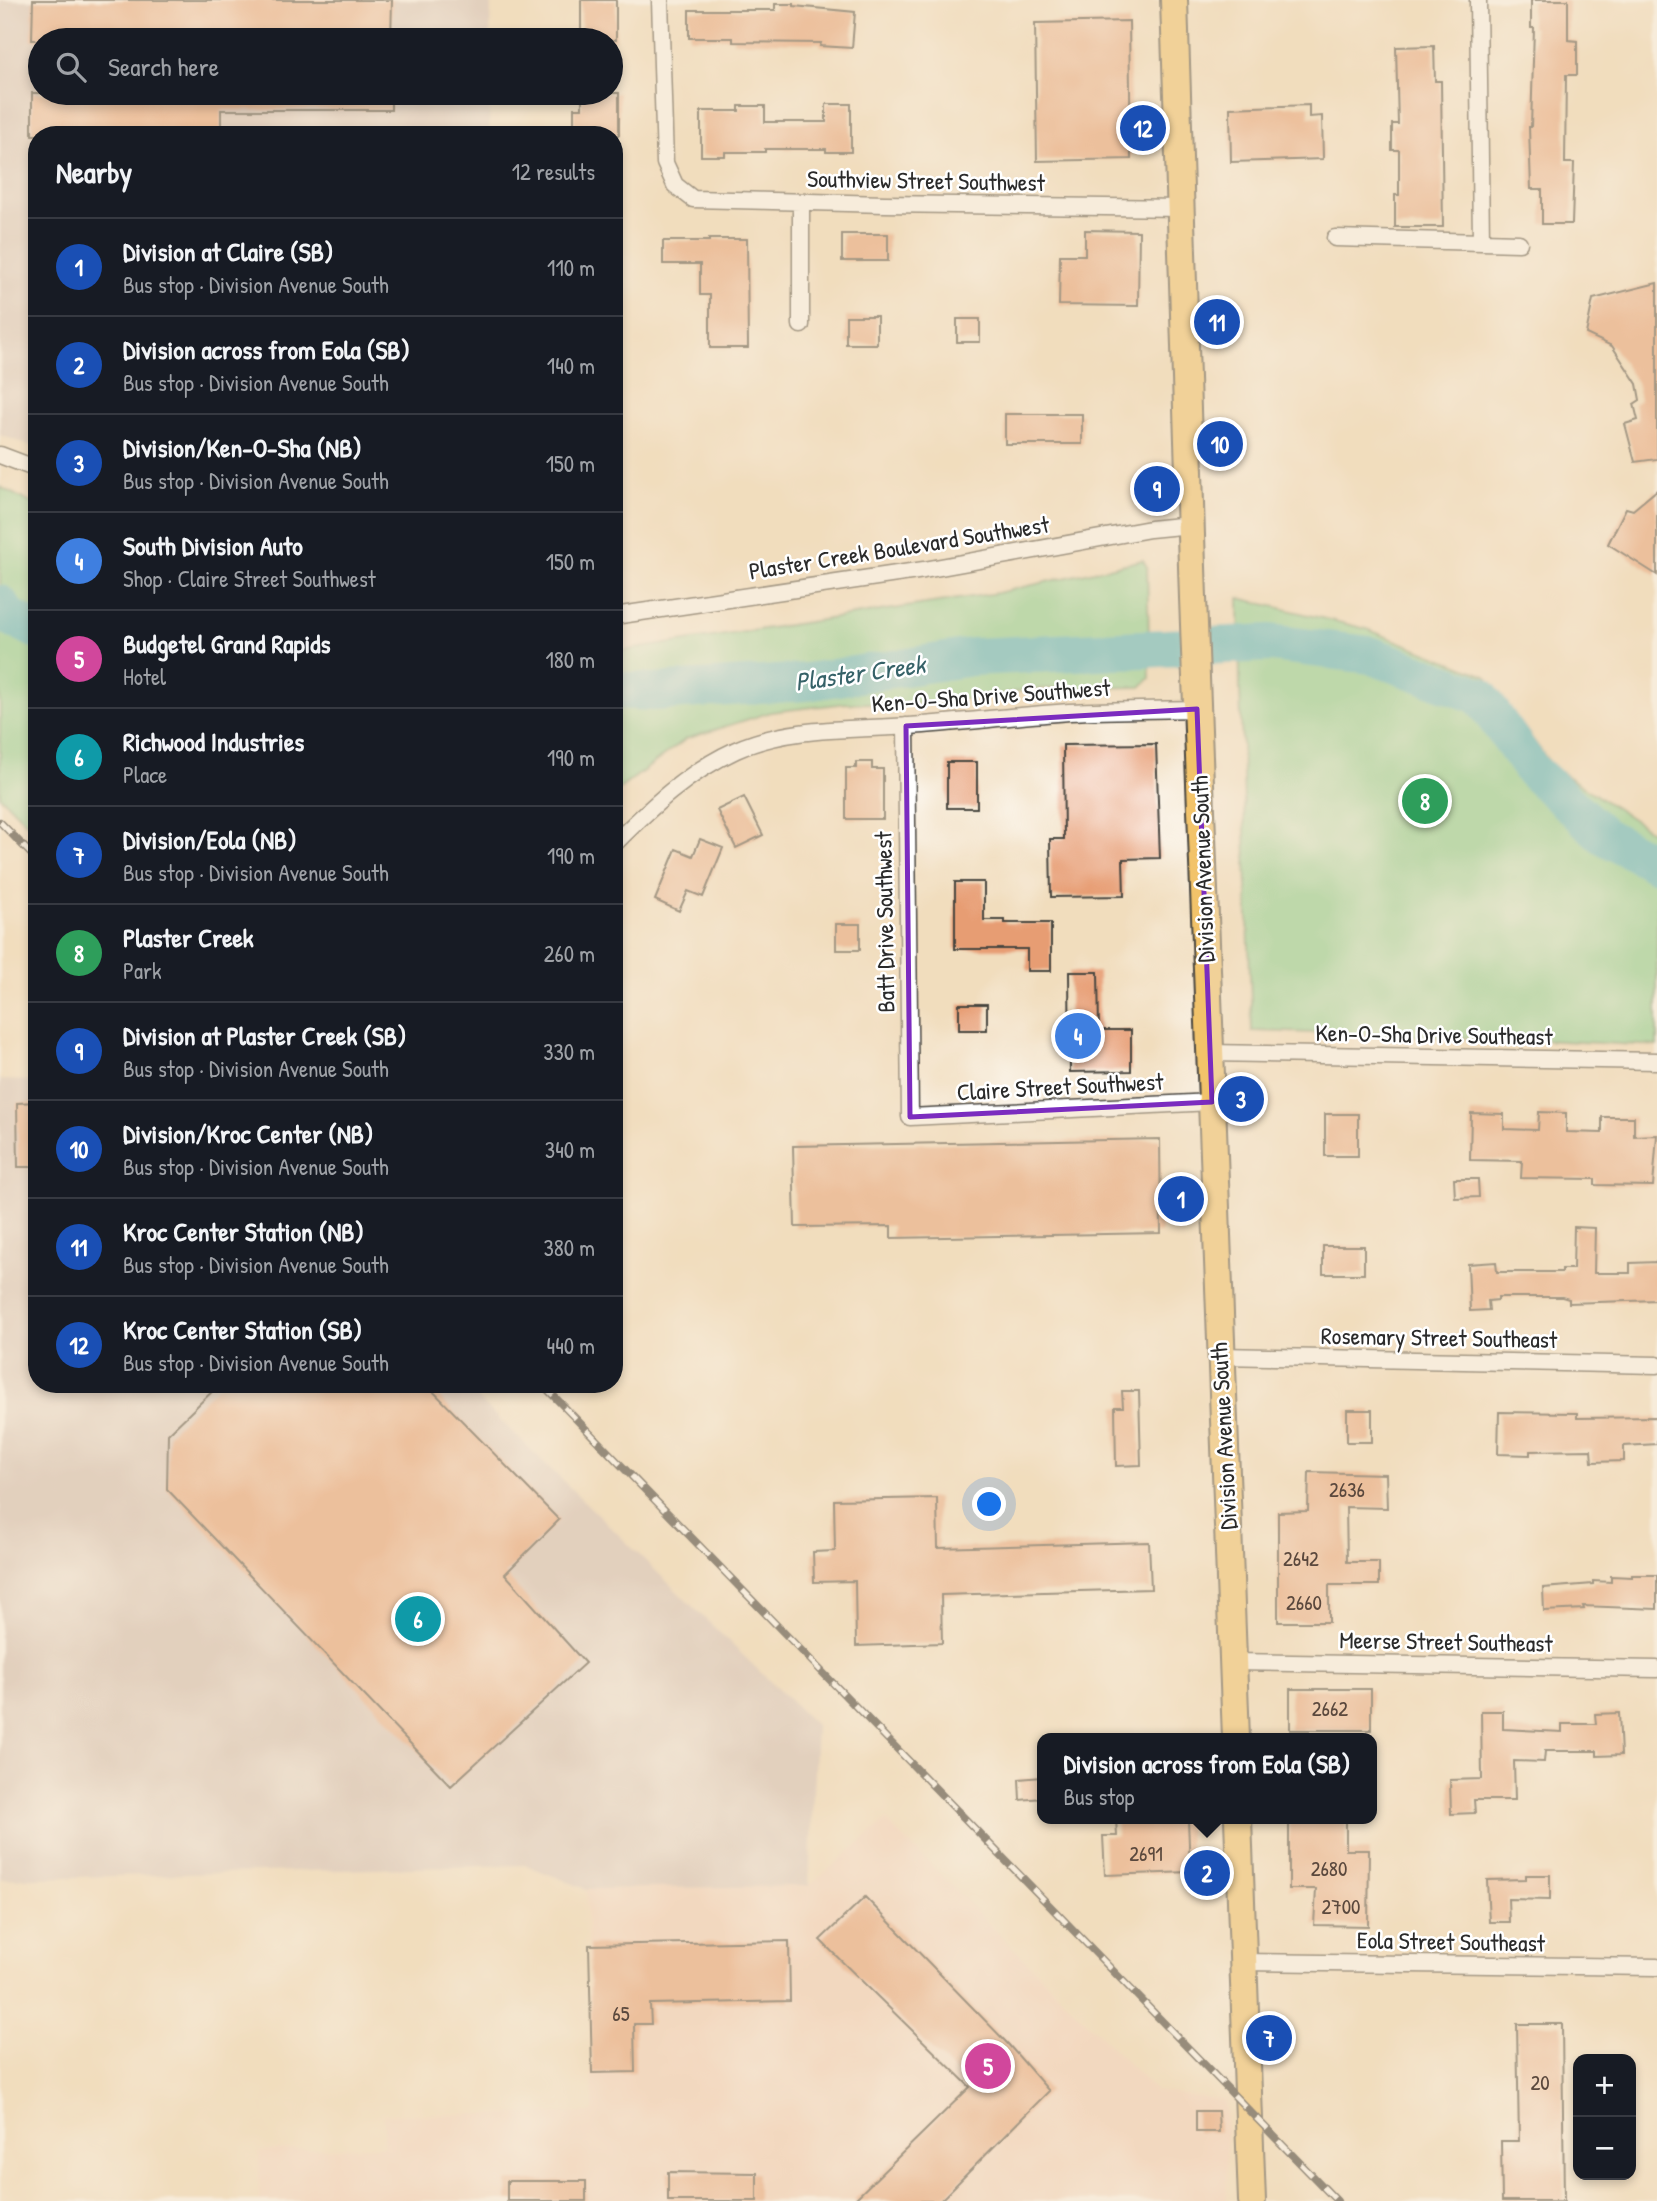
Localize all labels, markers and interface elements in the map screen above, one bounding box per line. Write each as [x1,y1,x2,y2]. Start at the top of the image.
search box [28,28,623,105]
icon: search [52,48,90,86]
text: Search here [108,49,219,84]
pin: 12 [1120,102,1166,154]
text: Nearby [56,152,132,192]
text: 12 results [512,156,595,187]
street label: Southview Street Southwest [807,162,1046,198]
text: Division at Claire (SB) [123,234,333,269]
text: 1 [75,252,83,283]
text: 110 m [547,252,595,283]
text: Bus stop · Division Avenue South [123,269,389,300]
pin: 11 [1194,296,1240,348]
text: Division across from Eola (SB) [123,332,410,367]
text: 2 [74,350,84,381]
text: 140 m [547,350,595,381]
text: Bus stop · Division Avenue South [123,367,389,398]
pin: 10 [1197,418,1243,470]
text: Division/Ken-O-Sha (NB) [123,430,362,465]
text: 3 [74,448,84,479]
text: 150 m [546,448,595,479]
pin: 9 [1134,463,1180,515]
text: Bus stop · Division Avenue South [123,465,389,496]
street label: Plaster Creek Boulevard Southwest [746,507,1052,587]
text: South Division Auto [123,528,303,563]
text: 4 [75,546,83,577]
text: 150 m [546,546,595,577]
text: Shop · Claire Street Southwest [123,563,376,594]
text: Budgetel Grand Rapids [123,626,330,661]
text: 5 [74,644,84,675]
text: 180 m [545,644,595,675]
water label: Plaster Creek [793,646,929,699]
text: Hotel [123,661,166,692]
street label: Ken-O-Sha Drive Southwest [871,671,1112,719]
text: Richwood Industries [123,724,304,759]
text: 6 [74,742,84,773]
text: 190 m [547,742,595,773]
text: Place [123,759,167,790]
street label: Division Avenue South [1183,775,1221,963]
pin: 8 [1402,775,1448,827]
text: Division/Eola (NB) [123,822,297,857]
street label: Batt Drive Southwest [866,830,902,1013]
text: 7 [73,840,85,871]
text: 190 m [547,840,595,871]
text: Bus stop · Division Avenue South [123,857,389,888]
text: Plaster Creek [123,920,254,955]
text: 8 [74,938,84,969]
text: 260 m [544,938,595,969]
text: Park [123,955,161,986]
pin: 4 [1055,1010,1101,1062]
street label: Ken-O-Sha Drive Southeast [1315,1016,1554,1052]
text: Division at Plaster Creek (SB) [123,1018,406,1053]
text: 9 [75,1036,83,1067]
text: 330 m [543,1036,595,1067]
text: Bus stop · Division Avenue South [123,1053,389,1084]
street label: Claire Street Southwest [956,1065,1165,1107]
pin: 3 [1218,1073,1264,1125]
text: Division/Kroc Center (NB) [123,1116,373,1151]
text: 10 [70,1134,88,1165]
text: 340 m [545,1134,595,1165]
text: Bus stop · Division Avenue South [123,1151,389,1182]
pin: 1 [1158,1173,1204,1225]
text: Kroc Center Station (NB) [123,1214,364,1249]
text: 11 [71,1232,87,1263]
text: 380 m [544,1232,595,1263]
text: Bus stop · Division Avenue South [123,1249,389,1280]
text: Kroc Center Station (SB) [123,1312,362,1347]
street label: Rosemary Street Southeast [1321,1319,1558,1355]
text: 12 [69,1330,89,1361]
text: 440 m [547,1330,595,1361]
street label: Division Avenue South [1202,1342,1244,1530]
text: Bus stop · Division Avenue South [123,1347,389,1378]
house number: 2636 [1329,1475,1365,1504]
your location [972,1487,1006,1521]
house number: 2642 [1283,1544,1319,1573]
house number: 2660 [1286,1588,1322,1617]
pin: 6 [395,1593,441,1645]
street label: Meerse Street Southeast [1339,1623,1554,1659]
house number: 2662 [1312,1694,1348,1723]
popup [1037,1733,1377,1824]
text: Division across from Eola (SB) [1063,1746,1351,1781]
text: Bus stop [1063,1781,1134,1812]
house number: 2691 [1129,1839,1163,1868]
pin: 2 [1184,1847,1230,1899]
house number: 2680 [1311,1854,1347,1883]
house number: 2700 [1321,1892,1361,1921]
street label: Eola Street Southeast [1357,1923,1546,1959]
house number: 65 [612,1999,630,2028]
pin: 7 [1246,2012,1292,2064]
pin: 5 [965,2040,1011,2092]
map controls [1573,2054,1636,2180]
button: + [1573,2054,1636,2117]
house number: 20 [1530,2068,1550,2097]
button: − [1573,2117,1636,2180]

